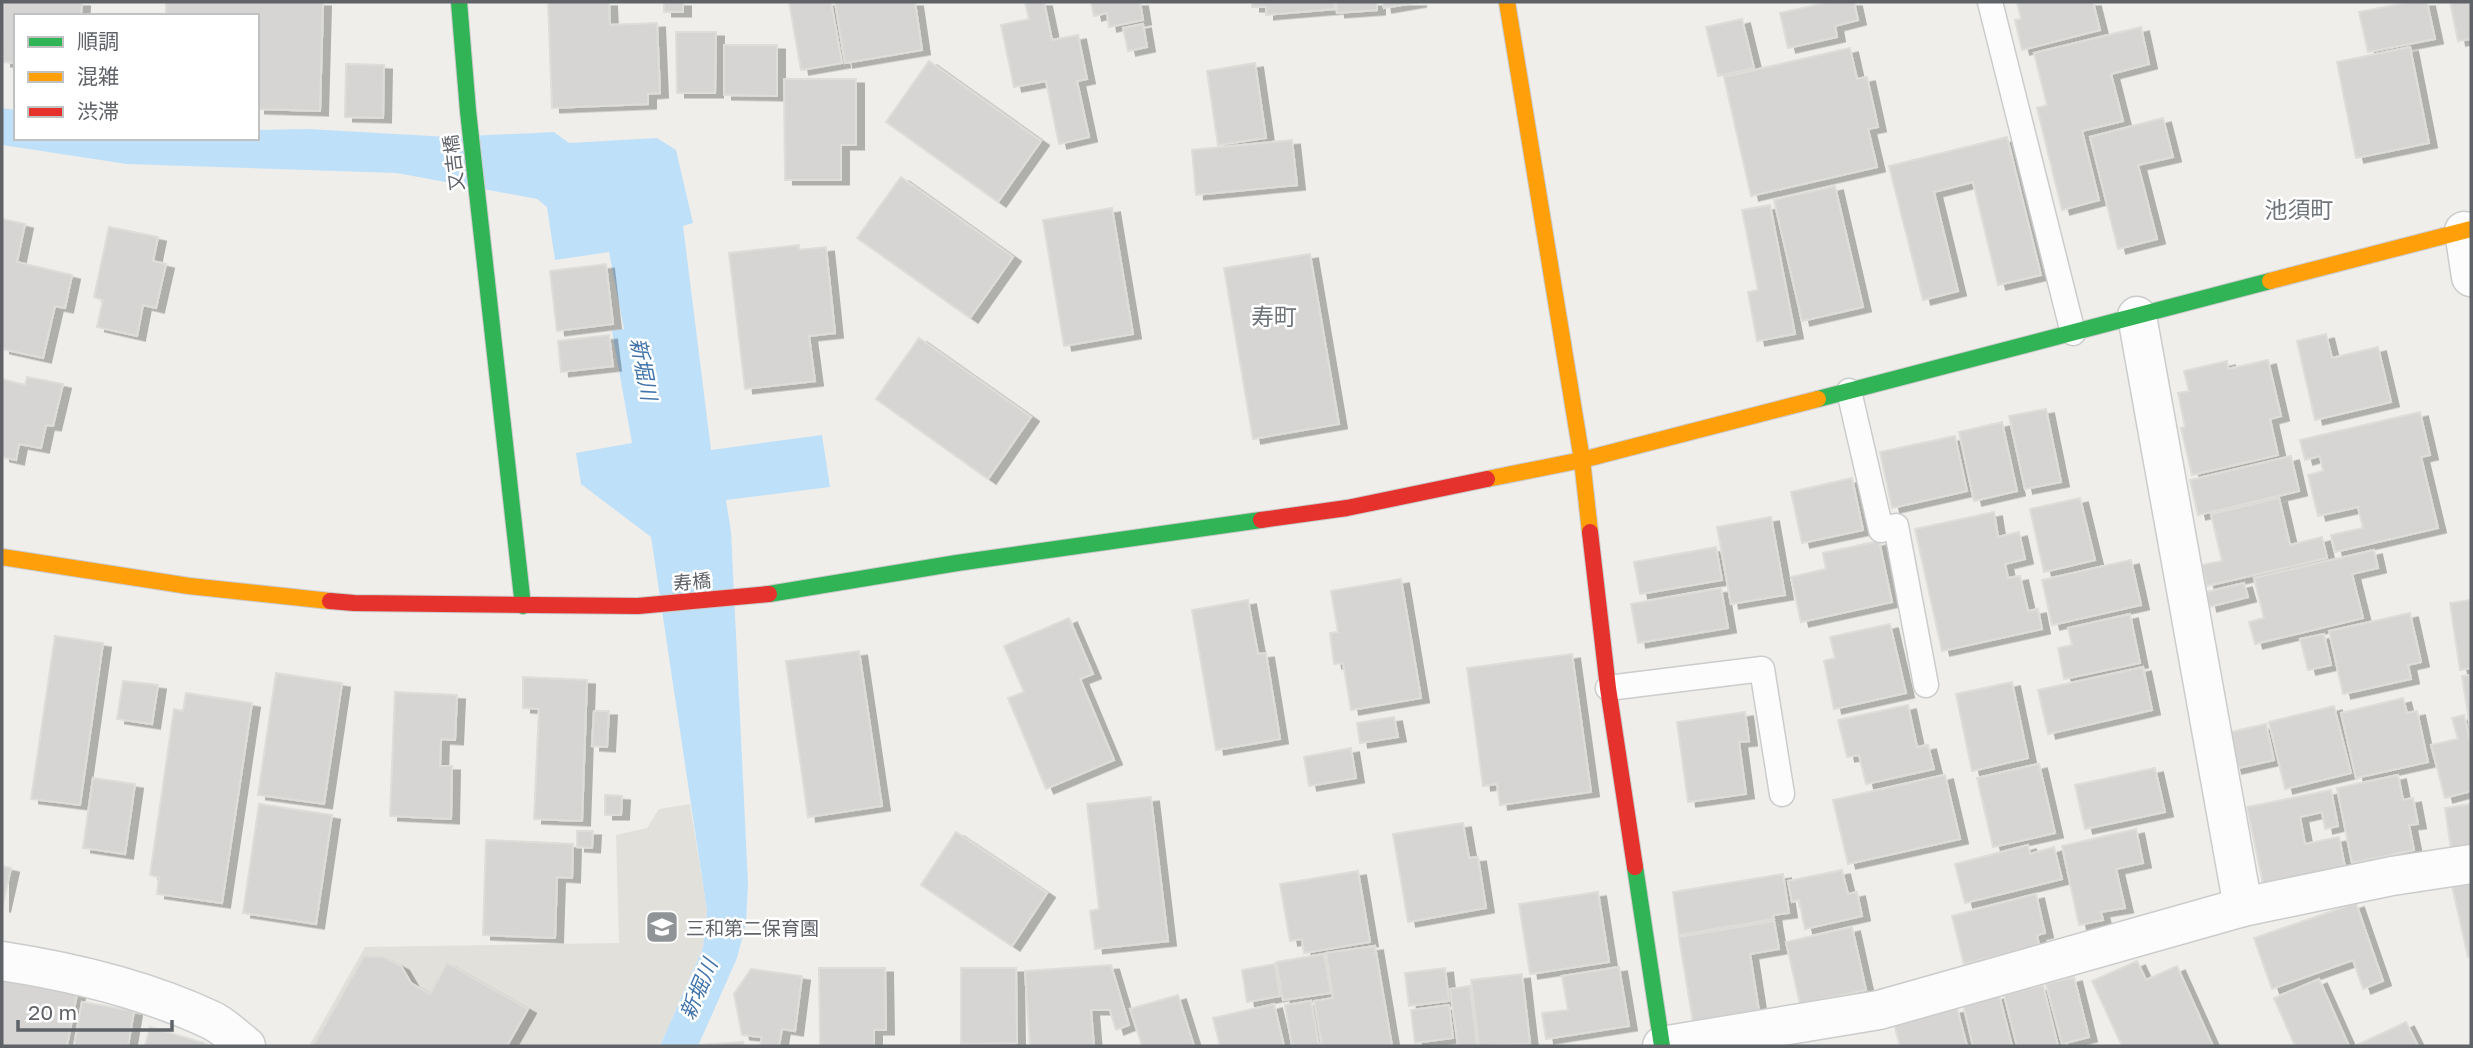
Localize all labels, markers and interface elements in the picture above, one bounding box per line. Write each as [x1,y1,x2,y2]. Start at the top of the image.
legend [14,14,259,140]
text: 順調 [77,28,119,54]
text: 混雑 [77,63,119,89]
text: 渋滞 [77,98,119,124]
street label: 又吉橋 [438,133,468,193]
district label: 池須町 [2265,195,2334,223]
district label: 寿町 [1251,302,1297,330]
water label: 新堀川 [625,336,663,404]
street label: 寿橋 [672,568,712,594]
school or university icon: 三和第二保育園 [643,908,681,946]
place label: 三和第二保育園 [686,916,819,939]
water label: 新堀川 [674,953,723,1023]
scale bar [18,988,172,1032]
text: 20 m [28,999,77,1025]

